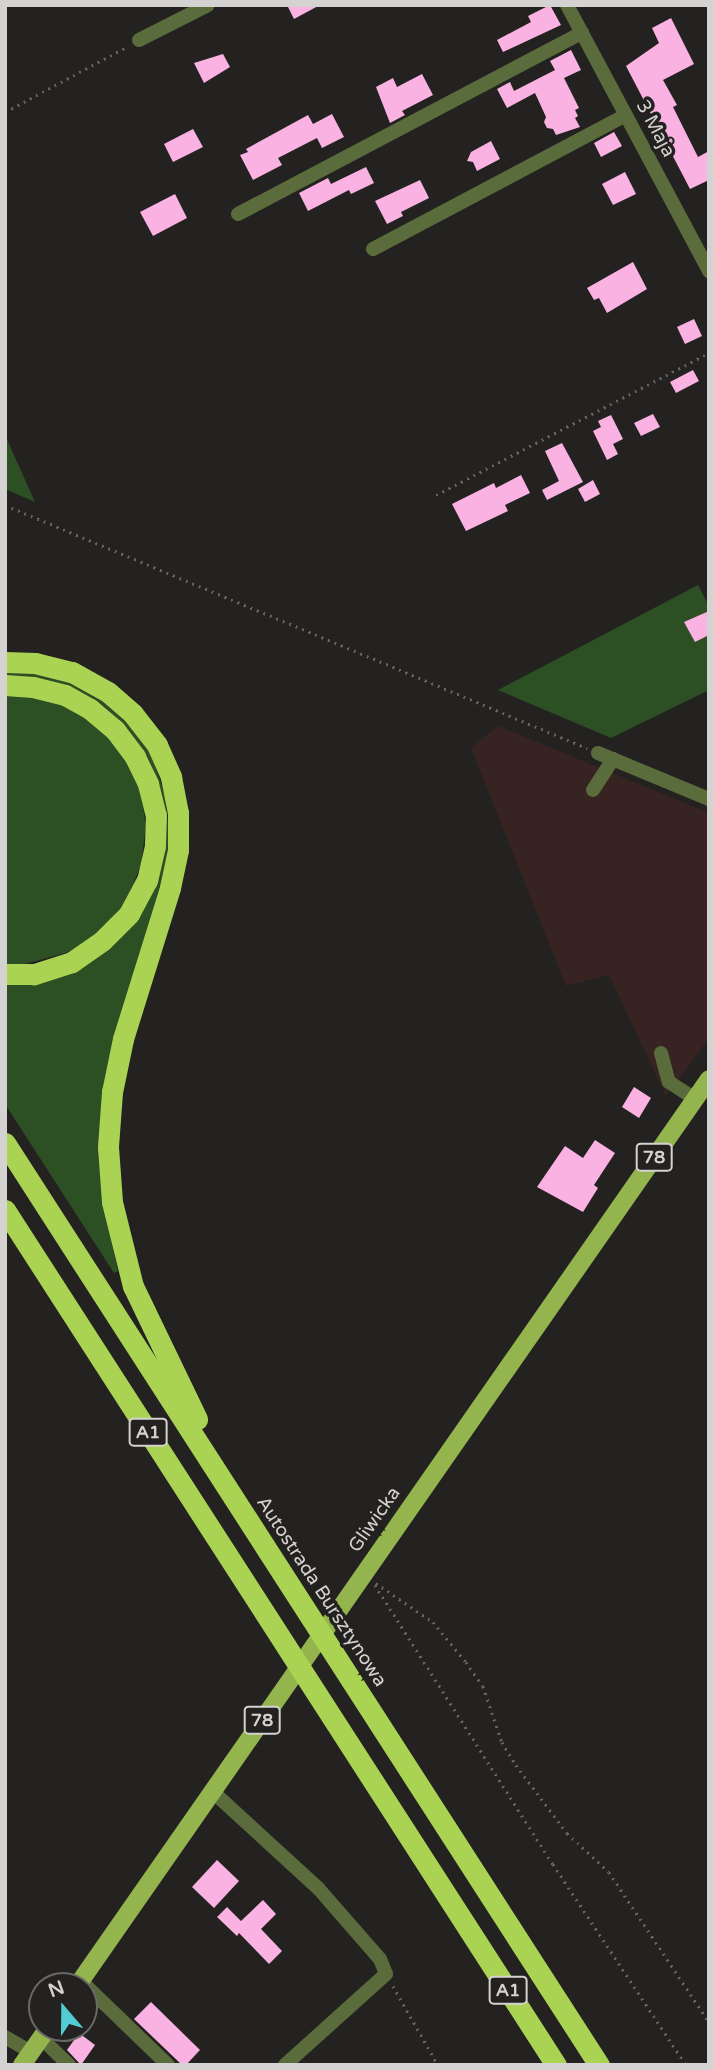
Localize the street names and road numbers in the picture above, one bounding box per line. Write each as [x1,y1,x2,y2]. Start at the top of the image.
street label: 3 Maja [631,97,679,161]
road number: 78 [635,1142,673,1172]
road number: A1 [127,1418,169,1447]
street label: Gliwicka [344,1483,406,1557]
street label: Autostrada Bursztynowa [251,1493,391,1691]
road number: 78 [243,1706,281,1735]
road number: A1 [487,1976,529,2004]

